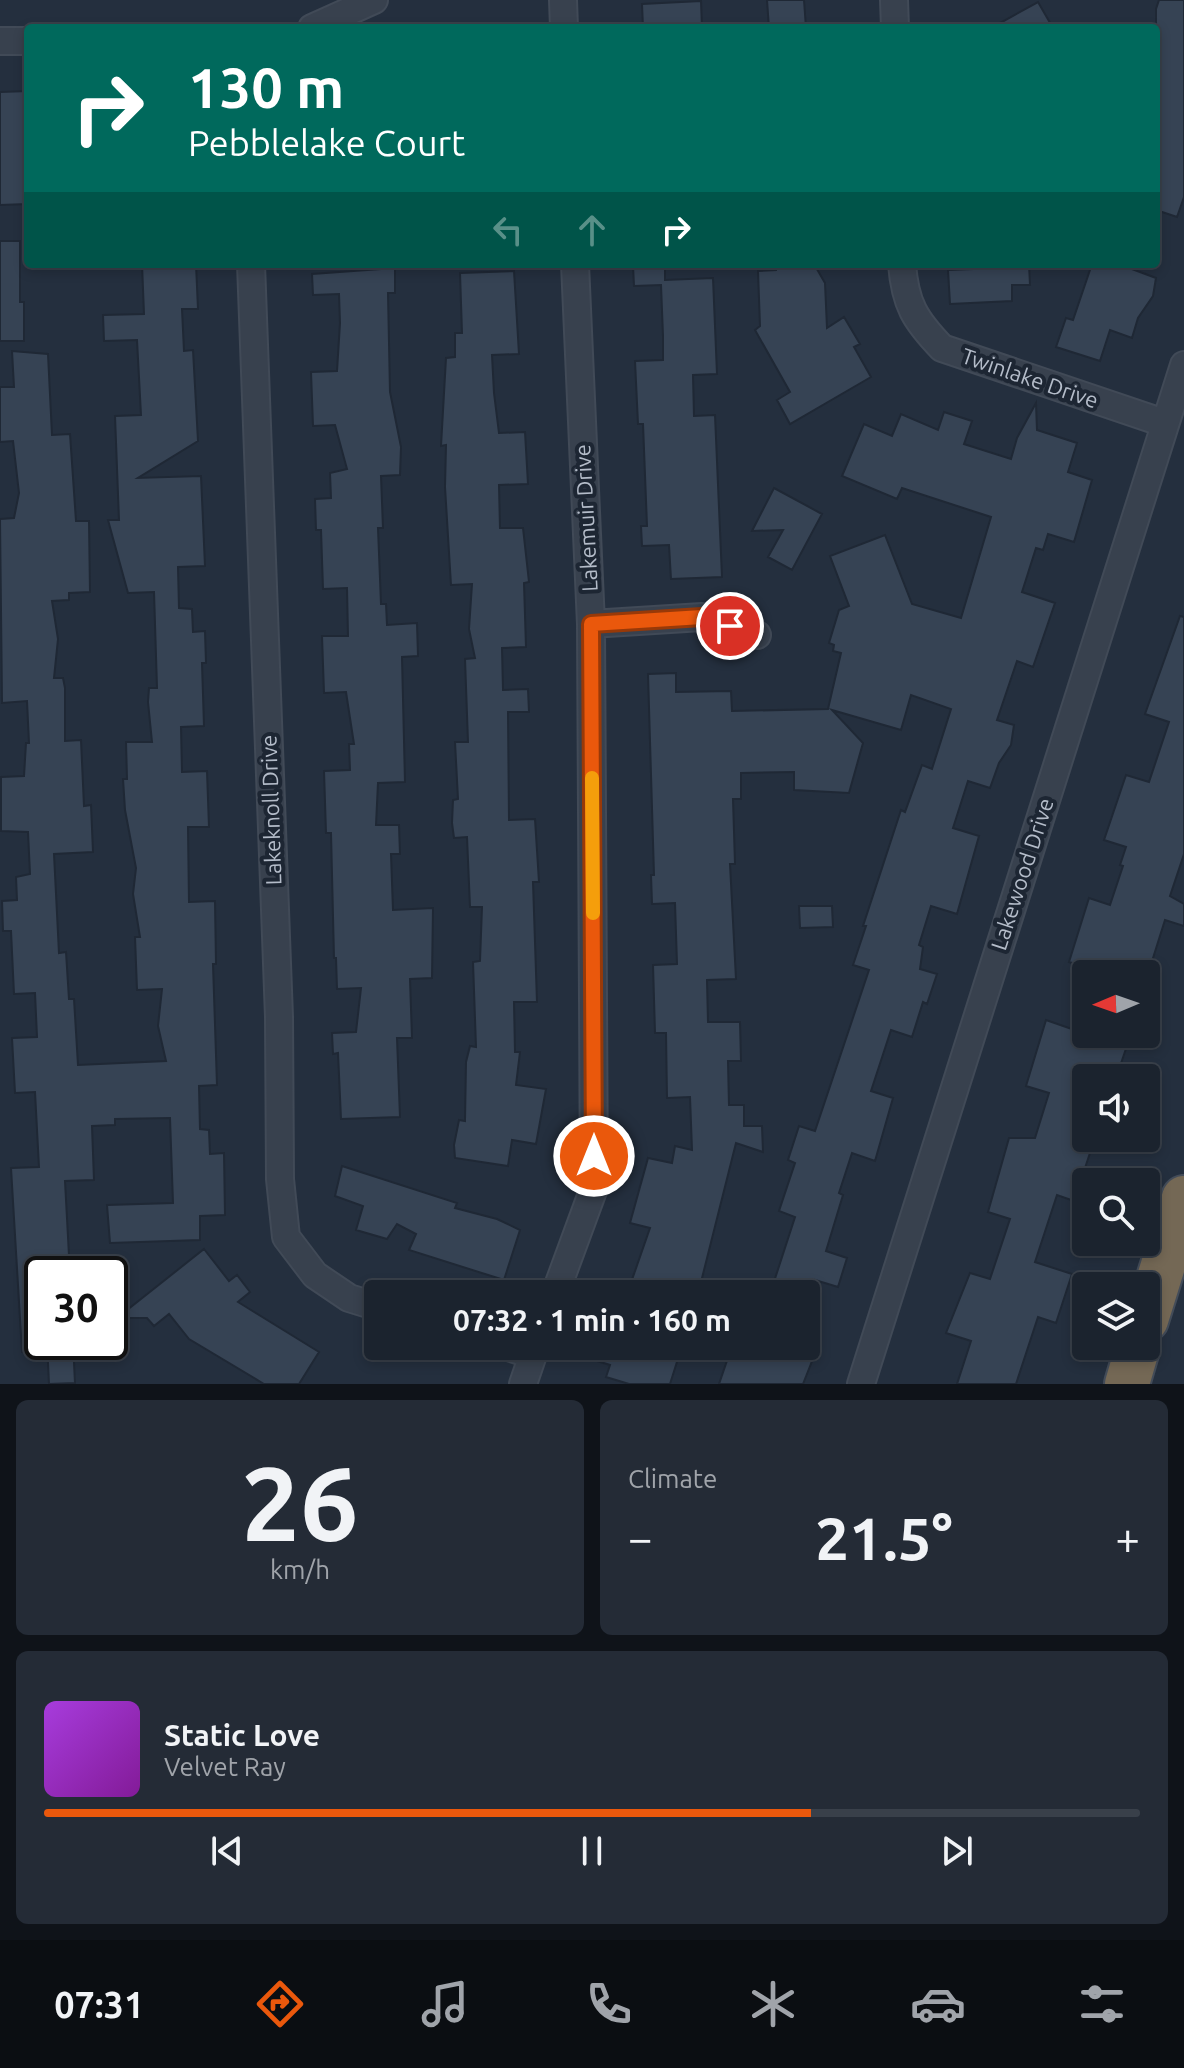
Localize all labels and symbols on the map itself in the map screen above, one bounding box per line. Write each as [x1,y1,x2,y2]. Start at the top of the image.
street label: Twinlake Drive [959,342,1102,413]
street label: Lakemuir Drive [569,444,602,592]
pin [696,592,764,660]
street label: Lakeknoll Drive [255,734,286,886]
street label: Lakewood Drive [985,795,1058,953]
north arrow [1072,960,1160,1048]
position arrow [552,1114,636,1198]
speed limit sign: 30 [24,1256,128,1360]

